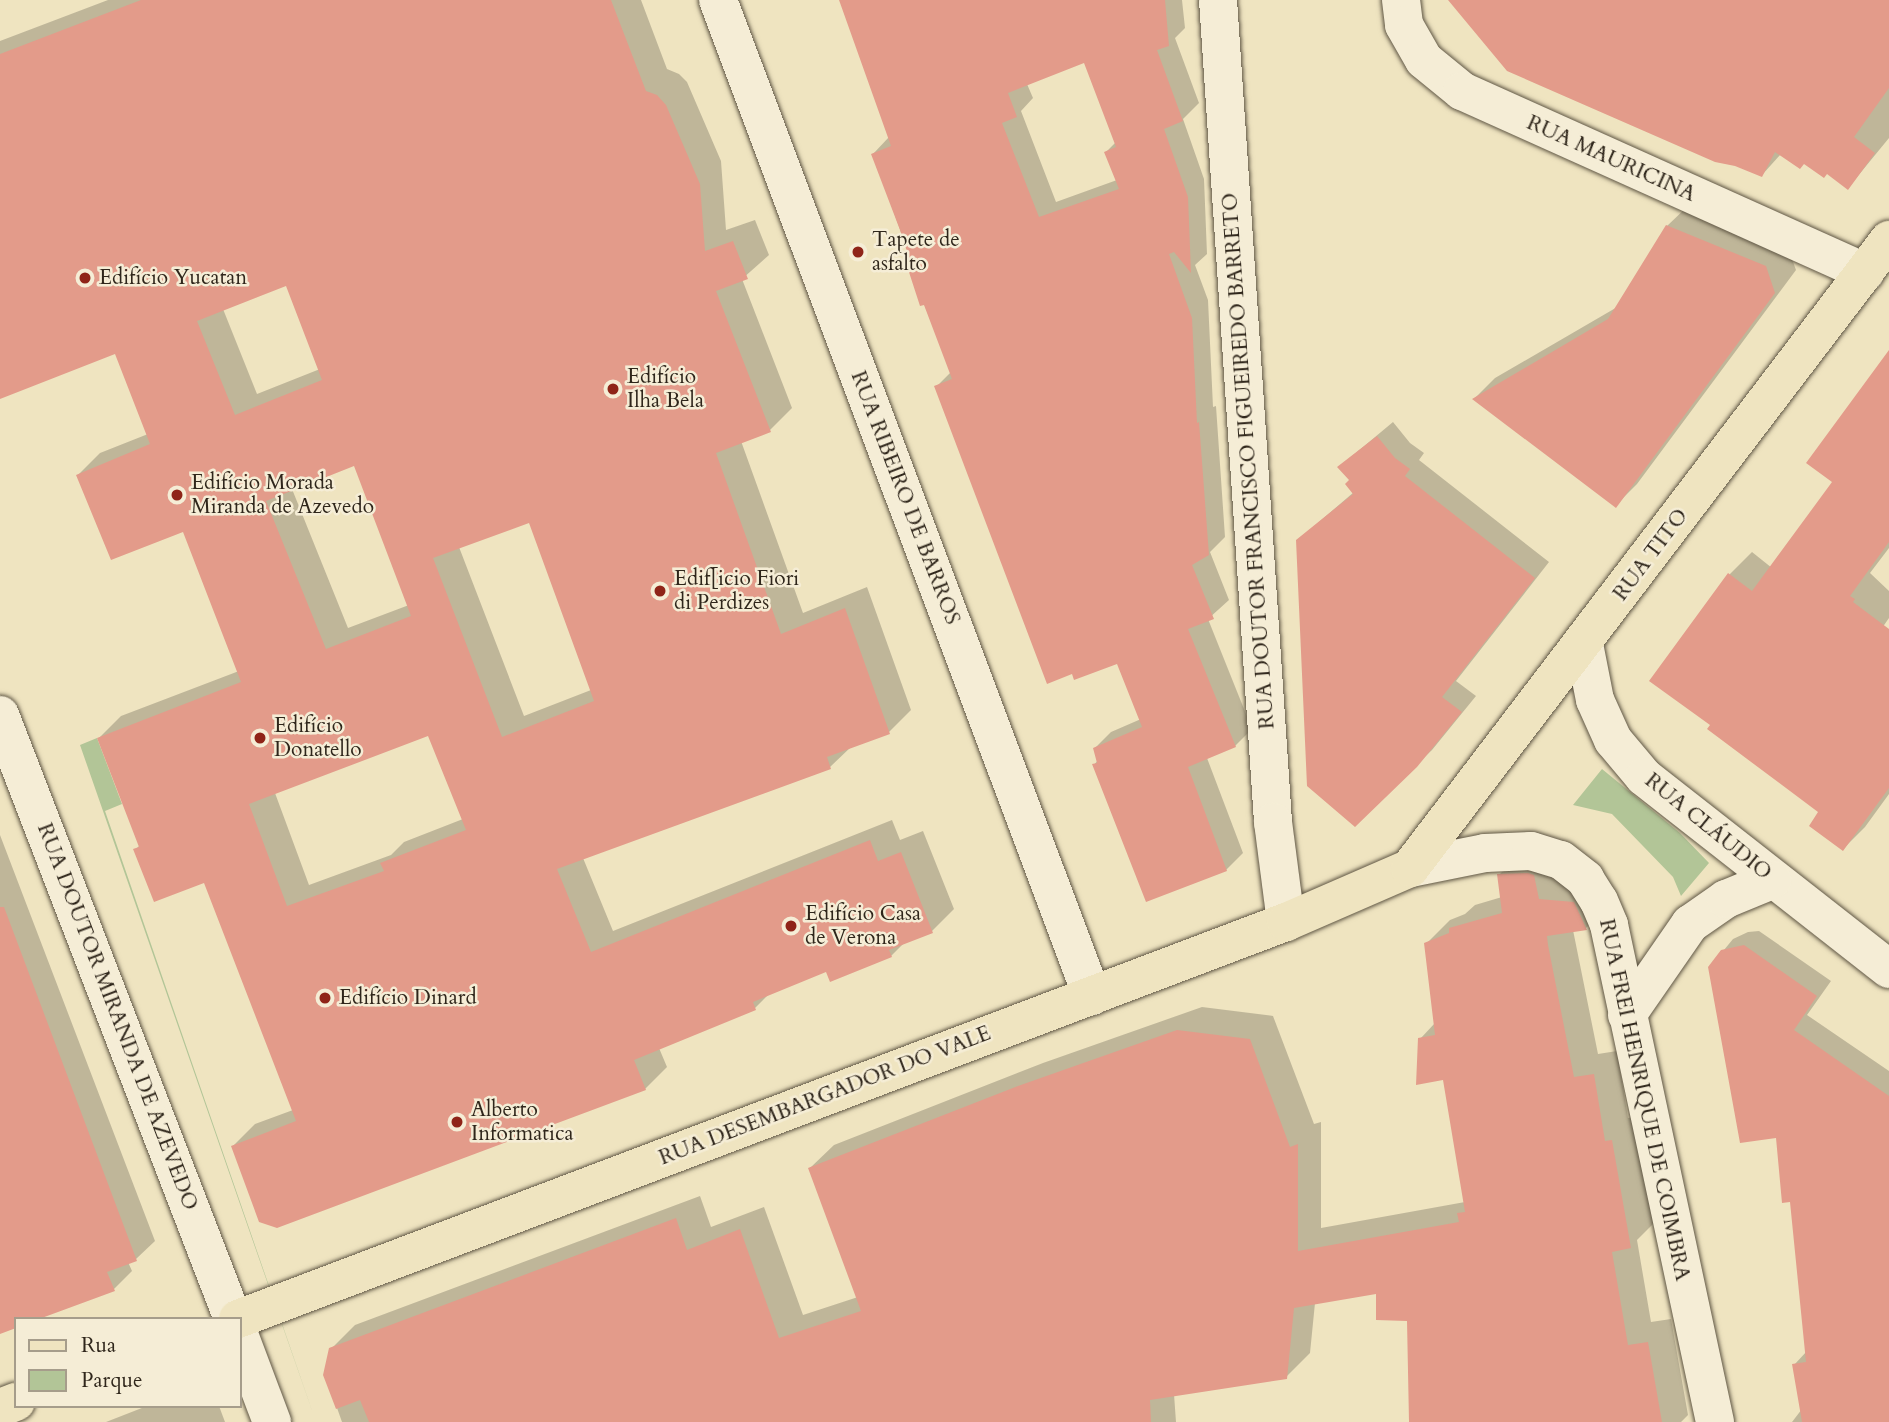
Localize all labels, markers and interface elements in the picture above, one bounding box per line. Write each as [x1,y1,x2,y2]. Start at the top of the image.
street label: RUA MAURICINA [1523,110,1699,208]
street label: RUA DOUTOR FRANCISCO FIGUEIREDO BARRETO [1218,192,1280,730]
place label: Tapete de asfalto [872,227,960,277]
marker: Tapete de asfalto [850,244,866,260]
place label: Edifício Yucatan [99,265,247,291]
marker: Edifício Yucatan [77,270,93,286]
place label: Edifício Ilha Bela [627,364,704,414]
street label: RUA RIBEIRO DE BARROS [845,368,965,628]
marker: Edifício Ilha Bela [605,381,621,397]
place label: Edifício Morada Miranda de Azevedo [191,470,374,520]
marker: Edifício Morada Miranda de Azevedo [169,487,185,503]
street label: RUA TITO [1608,504,1694,606]
place label: Edif[icio Fiori di Perdizes [674,566,799,616]
marker: Edif[icio Fiori di Perdizes [652,583,668,599]
place label: Edifício Donatello [274,713,362,763]
marker: Edifício Donatello [252,730,268,746]
street label: RUA CLÁUDIO [1640,768,1776,886]
street label: RUA DOUTOR MIRANDA DE AZEVEDO [31,820,203,1214]
place label: Edifício Casa de Verona [805,901,921,951]
street label: RUA FREI HENRIQUE DE COIMBRA [1593,917,1695,1283]
marker: Edifício Casa de Verona [783,918,799,934]
place label: Edifício Dinard [339,985,477,1011]
marker: Edifício Dinard [317,990,333,1006]
street label: RUA DESEMBARGADOR DO VALE [656,1021,994,1171]
place label: Alberto Informatica [471,1097,574,1147]
marker: Alberto Informatica [449,1114,465,1130]
legend [14,1317,242,1408]
text: Rua [81,1331,116,1360]
text: Parque [81,1366,142,1395]

